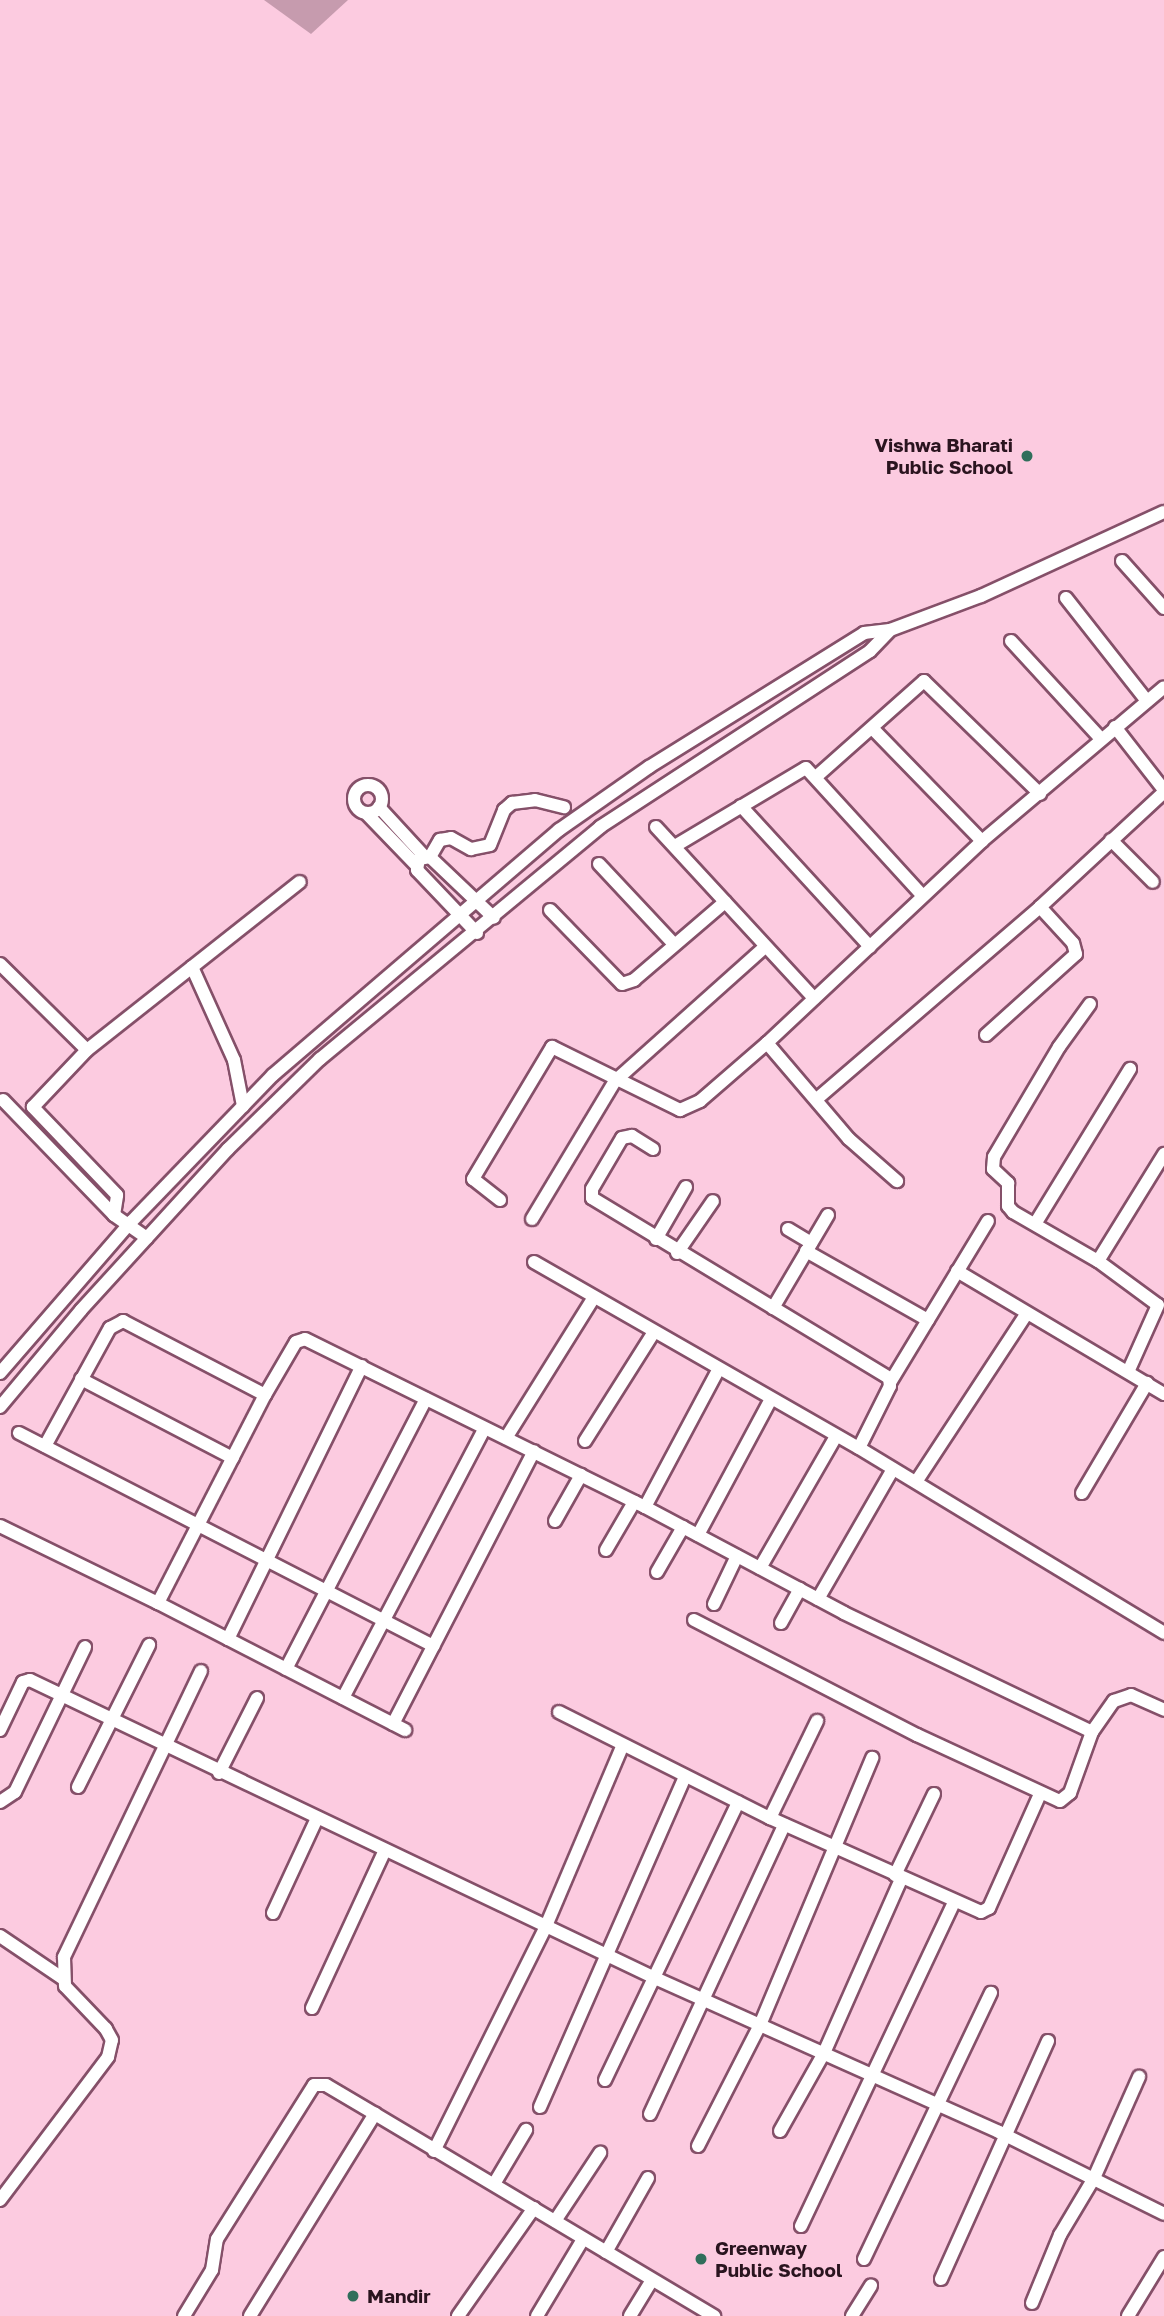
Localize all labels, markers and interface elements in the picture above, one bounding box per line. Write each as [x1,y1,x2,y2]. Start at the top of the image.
place label: Vishwa Bharati Public School [874,434,1013,478]
marker: Vishwa Bharati Public School [1019,448,1035,464]
place label: Greenway Public School [715,2237,842,2281]
marker: Greenway Public School [693,2251,709,2267]
place label: Mandir [367,2285,431,2307]
marker: Mandir [345,2288,361,2304]

